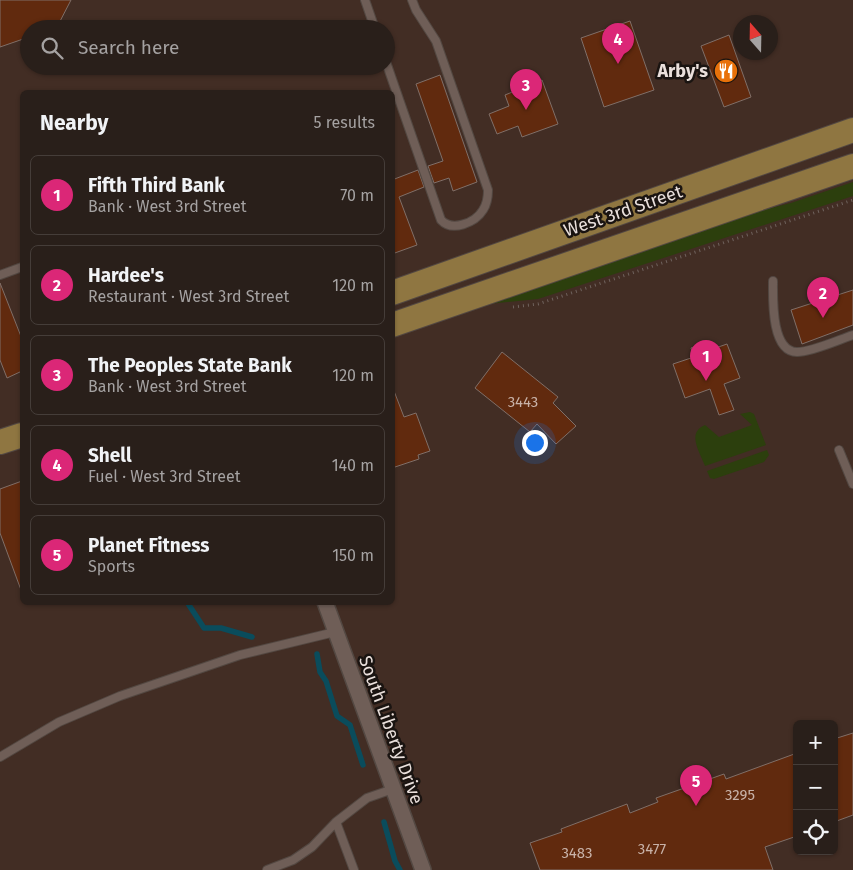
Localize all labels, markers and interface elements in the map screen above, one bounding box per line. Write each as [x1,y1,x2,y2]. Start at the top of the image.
north arrow [733,15,778,60]
search box [20,20,395,75]
pin: 4 [602,23,634,64]
icon: search [38,34,66,62]
text: Search here [78,36,179,59]
restaurant icon: Arby's [713,58,739,84]
place label: Arby's [656,60,708,82]
pin: 3 [510,69,542,110]
text: Nearby [40,110,108,136]
text: 5 results [314,113,375,132]
text: Fifth Third Bank [88,174,225,197]
street label: West 3rd Street [561,180,686,242]
text: 1 [53,186,61,205]
text: 70 m [340,186,374,205]
text: Bank · West 3rd Street [88,197,246,216]
text: Hardee's [88,264,164,287]
text: 2 [53,276,61,295]
text: 120 m [332,276,374,295]
pin: 2 [807,277,839,318]
text: Restaurant · West 3rd Street [88,287,289,306]
pin: 1 [690,340,722,381]
text: The Peoples State Bank [88,354,292,377]
text: 3 [53,366,61,385]
text: 120 m [332,366,374,385]
text: Bank · West 3rd Street [88,377,246,396]
house number: 3443 [508,393,538,411]
your location [522,430,548,456]
text: Shell [88,444,132,467]
text: 4 [52,456,62,475]
text: 140 m [332,456,374,475]
text: Fuel · West 3rd Street [88,467,240,486]
text: Planet Fitness [88,534,210,557]
text: 5 [53,546,61,565]
text: 150 m [332,546,374,565]
text: Sports [88,557,135,576]
street label: South Liberty Drive [354,653,428,807]
map controls [793,720,838,855]
button: + [793,720,838,765]
pin: 5 [680,765,712,806]
button: − [793,765,838,810]
house number: 3295 [725,786,755,804]
button: locate [793,810,838,855]
house number: 3477 [638,840,667,858]
house number: 3483 [561,844,593,862]

